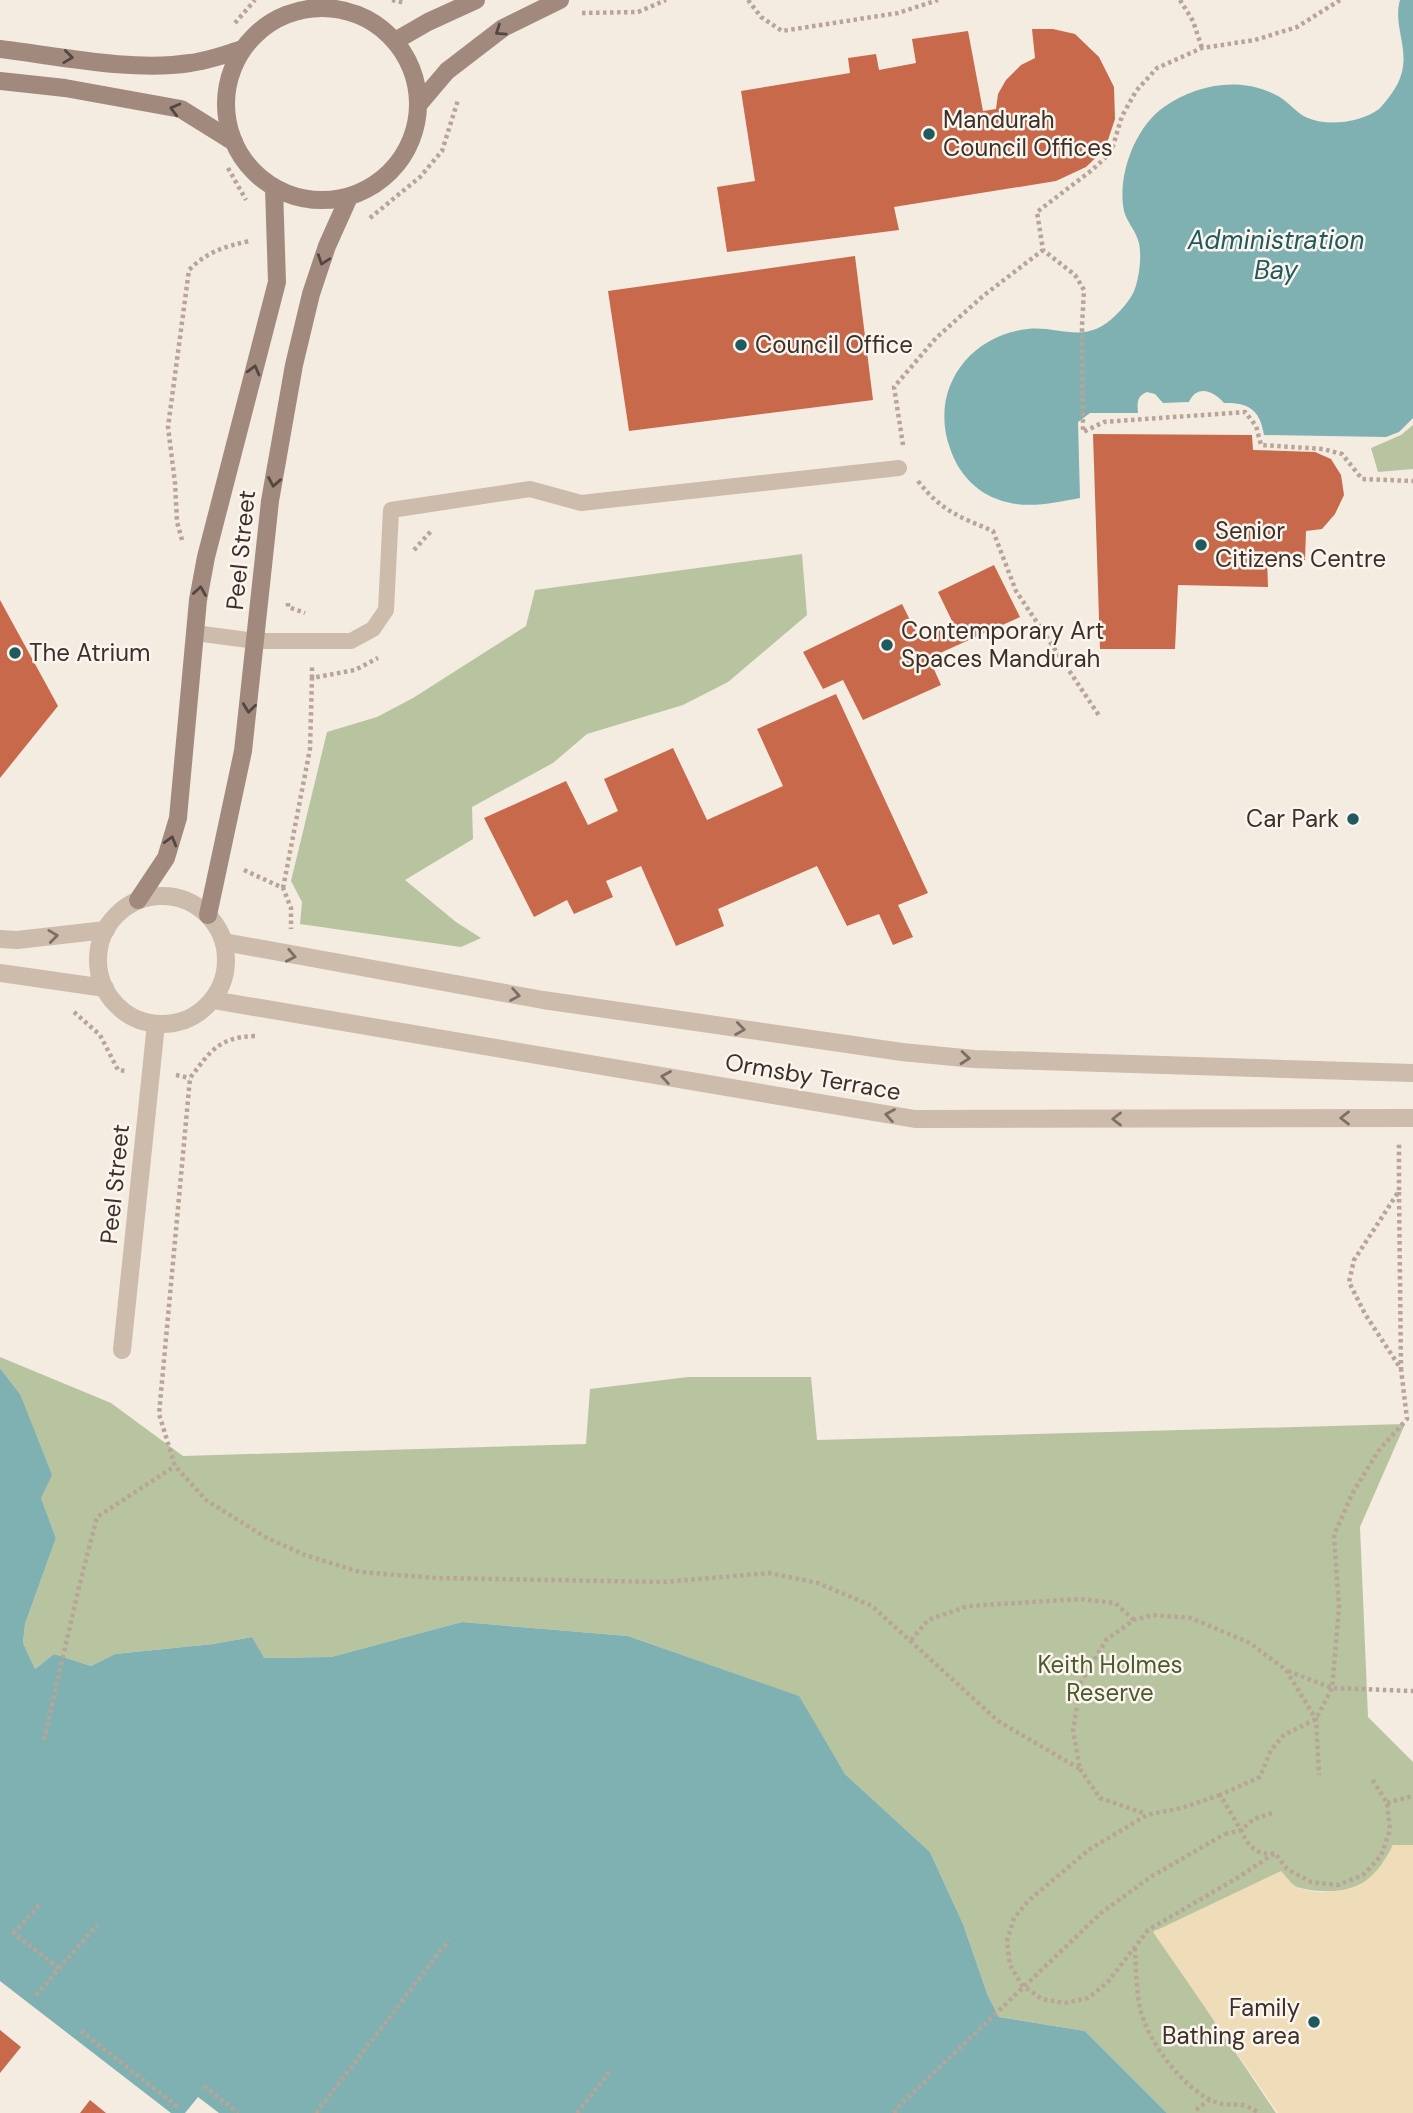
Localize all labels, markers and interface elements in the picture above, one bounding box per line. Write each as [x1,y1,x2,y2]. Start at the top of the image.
one-way arrow [495,23,508,36]
one-way arrow [62,50,74,65]
one-way arrow [169,103,181,117]
place label: Mandurah Council Offices [943,104,1113,163]
marker: Mandurah Council Offices [921,126,937,142]
water label: Administration Bay [1187,223,1364,287]
one-way arrow [316,253,331,265]
place label: Council Office [755,329,913,360]
marker: Council Office [733,337,749,353]
one-way arrow [246,364,260,376]
one-way arrow [267,476,282,488]
street label: Peel Street [219,489,262,611]
place label: Senior Citizens Centre [1215,515,1386,574]
marker: Senior Citizens Centre [1193,537,1209,553]
one-way arrow [192,585,207,597]
place label: Contemporary Art Spaces Mandurah [901,615,1104,674]
place label: The Atrium [29,637,150,668]
marker: Contemporary Art Spaces Mandurah [879,637,895,653]
marker: The Atrium [7,645,23,661]
one-way arrow [241,702,256,714]
place label: Car Park [1246,803,1339,834]
marker: Car Park [1345,811,1361,827]
one-way arrow [163,835,178,847]
one-way arrow [47,928,59,943]
one-way arrow [285,947,297,962]
one-way arrow [509,987,521,1002]
one-way arrow [734,1021,746,1036]
street label: Ormsby Terrace [723,1046,903,1107]
one-way arrow [960,1051,971,1066]
one-way arrow [660,1070,672,1085]
one-way arrow [884,1108,896,1123]
one-way arrow [1339,1110,1350,1126]
one-way arrow [1112,1111,1122,1127]
street label: Peel Street [93,1123,136,1245]
park label: Keith Holmes Reserve [1037,1649,1183,1708]
place label: Family Bathing area [1162,1992,1300,2051]
marker: Family Bathing area [1306,2014,1322,2030]

